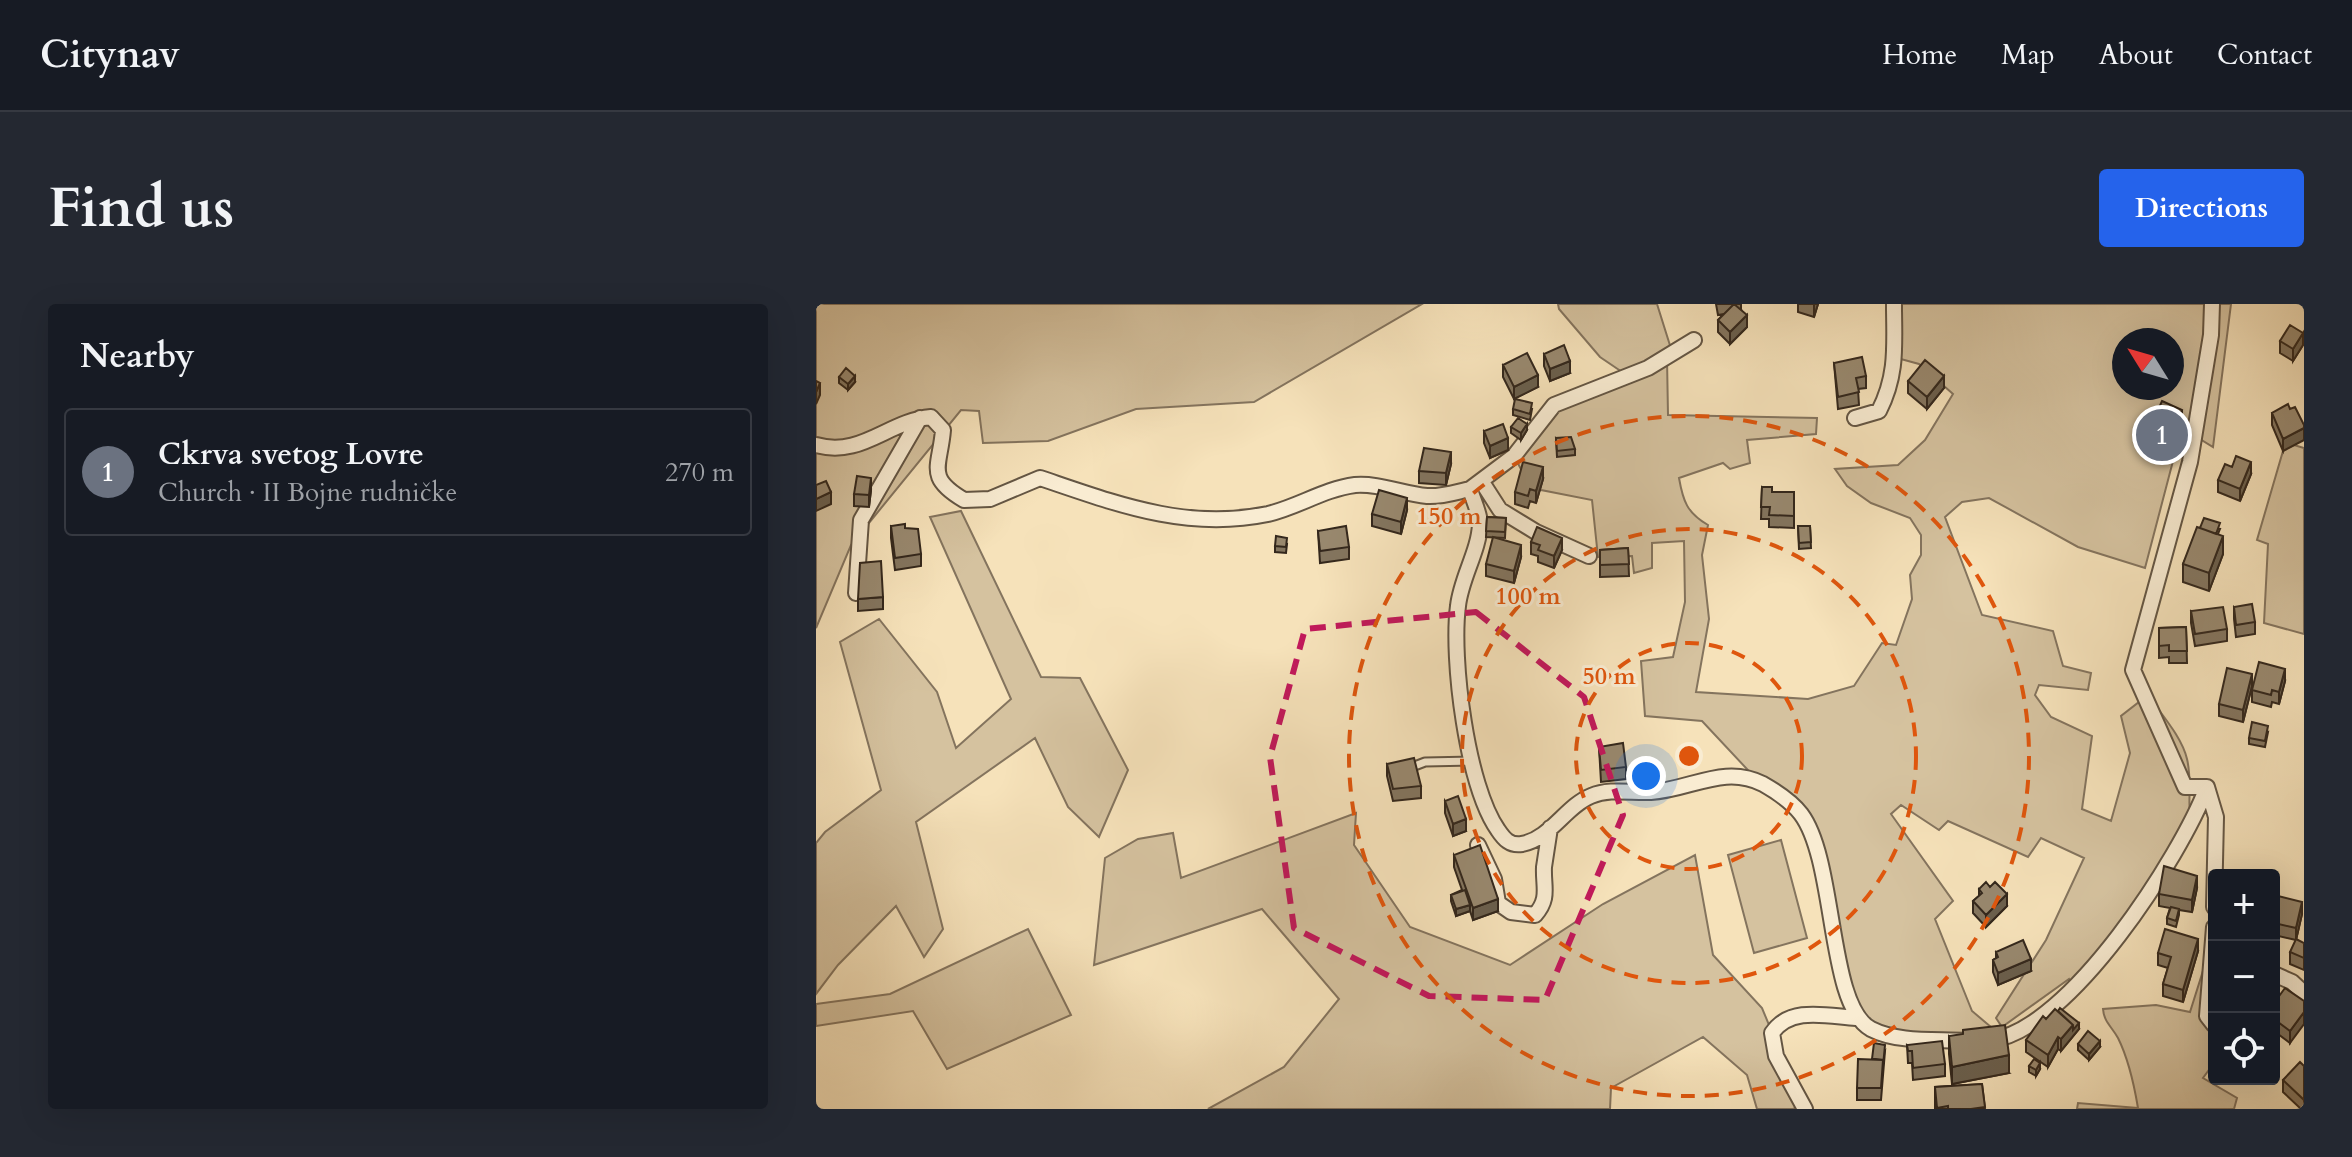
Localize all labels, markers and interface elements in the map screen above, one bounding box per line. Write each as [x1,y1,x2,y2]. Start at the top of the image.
text: Citynav [40,29,180,81]
text: Home [1882,36,1957,74]
text: Map [2001,36,2055,74]
text: About [2099,36,2173,74]
text: Contact [2217,36,2312,74]
button: Directions [2099,169,2304,247]
text: Find us [48,171,234,246]
north arrow [2112,328,2184,400]
text: Nearby [80,333,195,379]
pin: 1 [2136,405,2188,465]
text: Ckrva svetog Lovre [158,434,424,475]
text: 1 [101,455,115,490]
text: 270 m [665,455,734,490]
text: Church · II Bojne rudničke [158,475,457,510]
text: 150 m [1416,500,1483,533]
text: 100 m [1495,580,1562,613]
text: 50 m [1582,660,1636,693]
centre of rings [1675,742,1703,770]
your location [1626,756,1666,796]
map controls [2208,869,2280,1085]
button: + [2208,869,2280,941]
button: − [2208,941,2280,1013]
button: locate [2208,1013,2280,1085]

